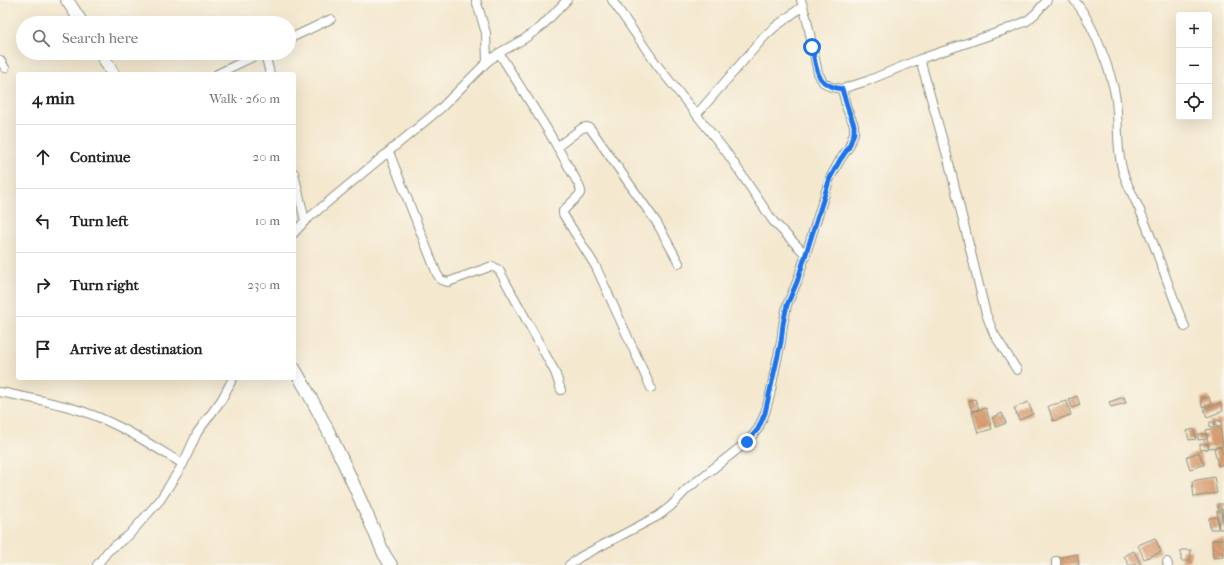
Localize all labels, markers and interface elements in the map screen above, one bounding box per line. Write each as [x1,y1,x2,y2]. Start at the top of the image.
map controls [1176,12,1212,120]
button: + [1176,12,1212,48]
search box [16,16,296,60]
icon: search [30,27,52,49]
text: Search here [62,29,138,47]
route start [803,38,821,56]
button: − [1176,48,1212,84]
button: locate [1176,84,1212,120]
text: 4 min [32,88,75,108]
text: Walk · 260 m [209,91,280,106]
icon: ahead [32,146,54,168]
text: Continue [70,148,130,166]
text: 20 m [253,149,280,164]
icon: left [32,210,54,232]
text: Turn left [70,212,128,230]
text: 10 m [255,213,280,228]
icon: right [32,274,54,296]
text: Turn right [70,276,139,294]
text: 230 m [247,277,280,292]
icon: arrive [32,338,54,360]
text: Arrive at destination [70,340,202,358]
route end [738,433,756,451]

